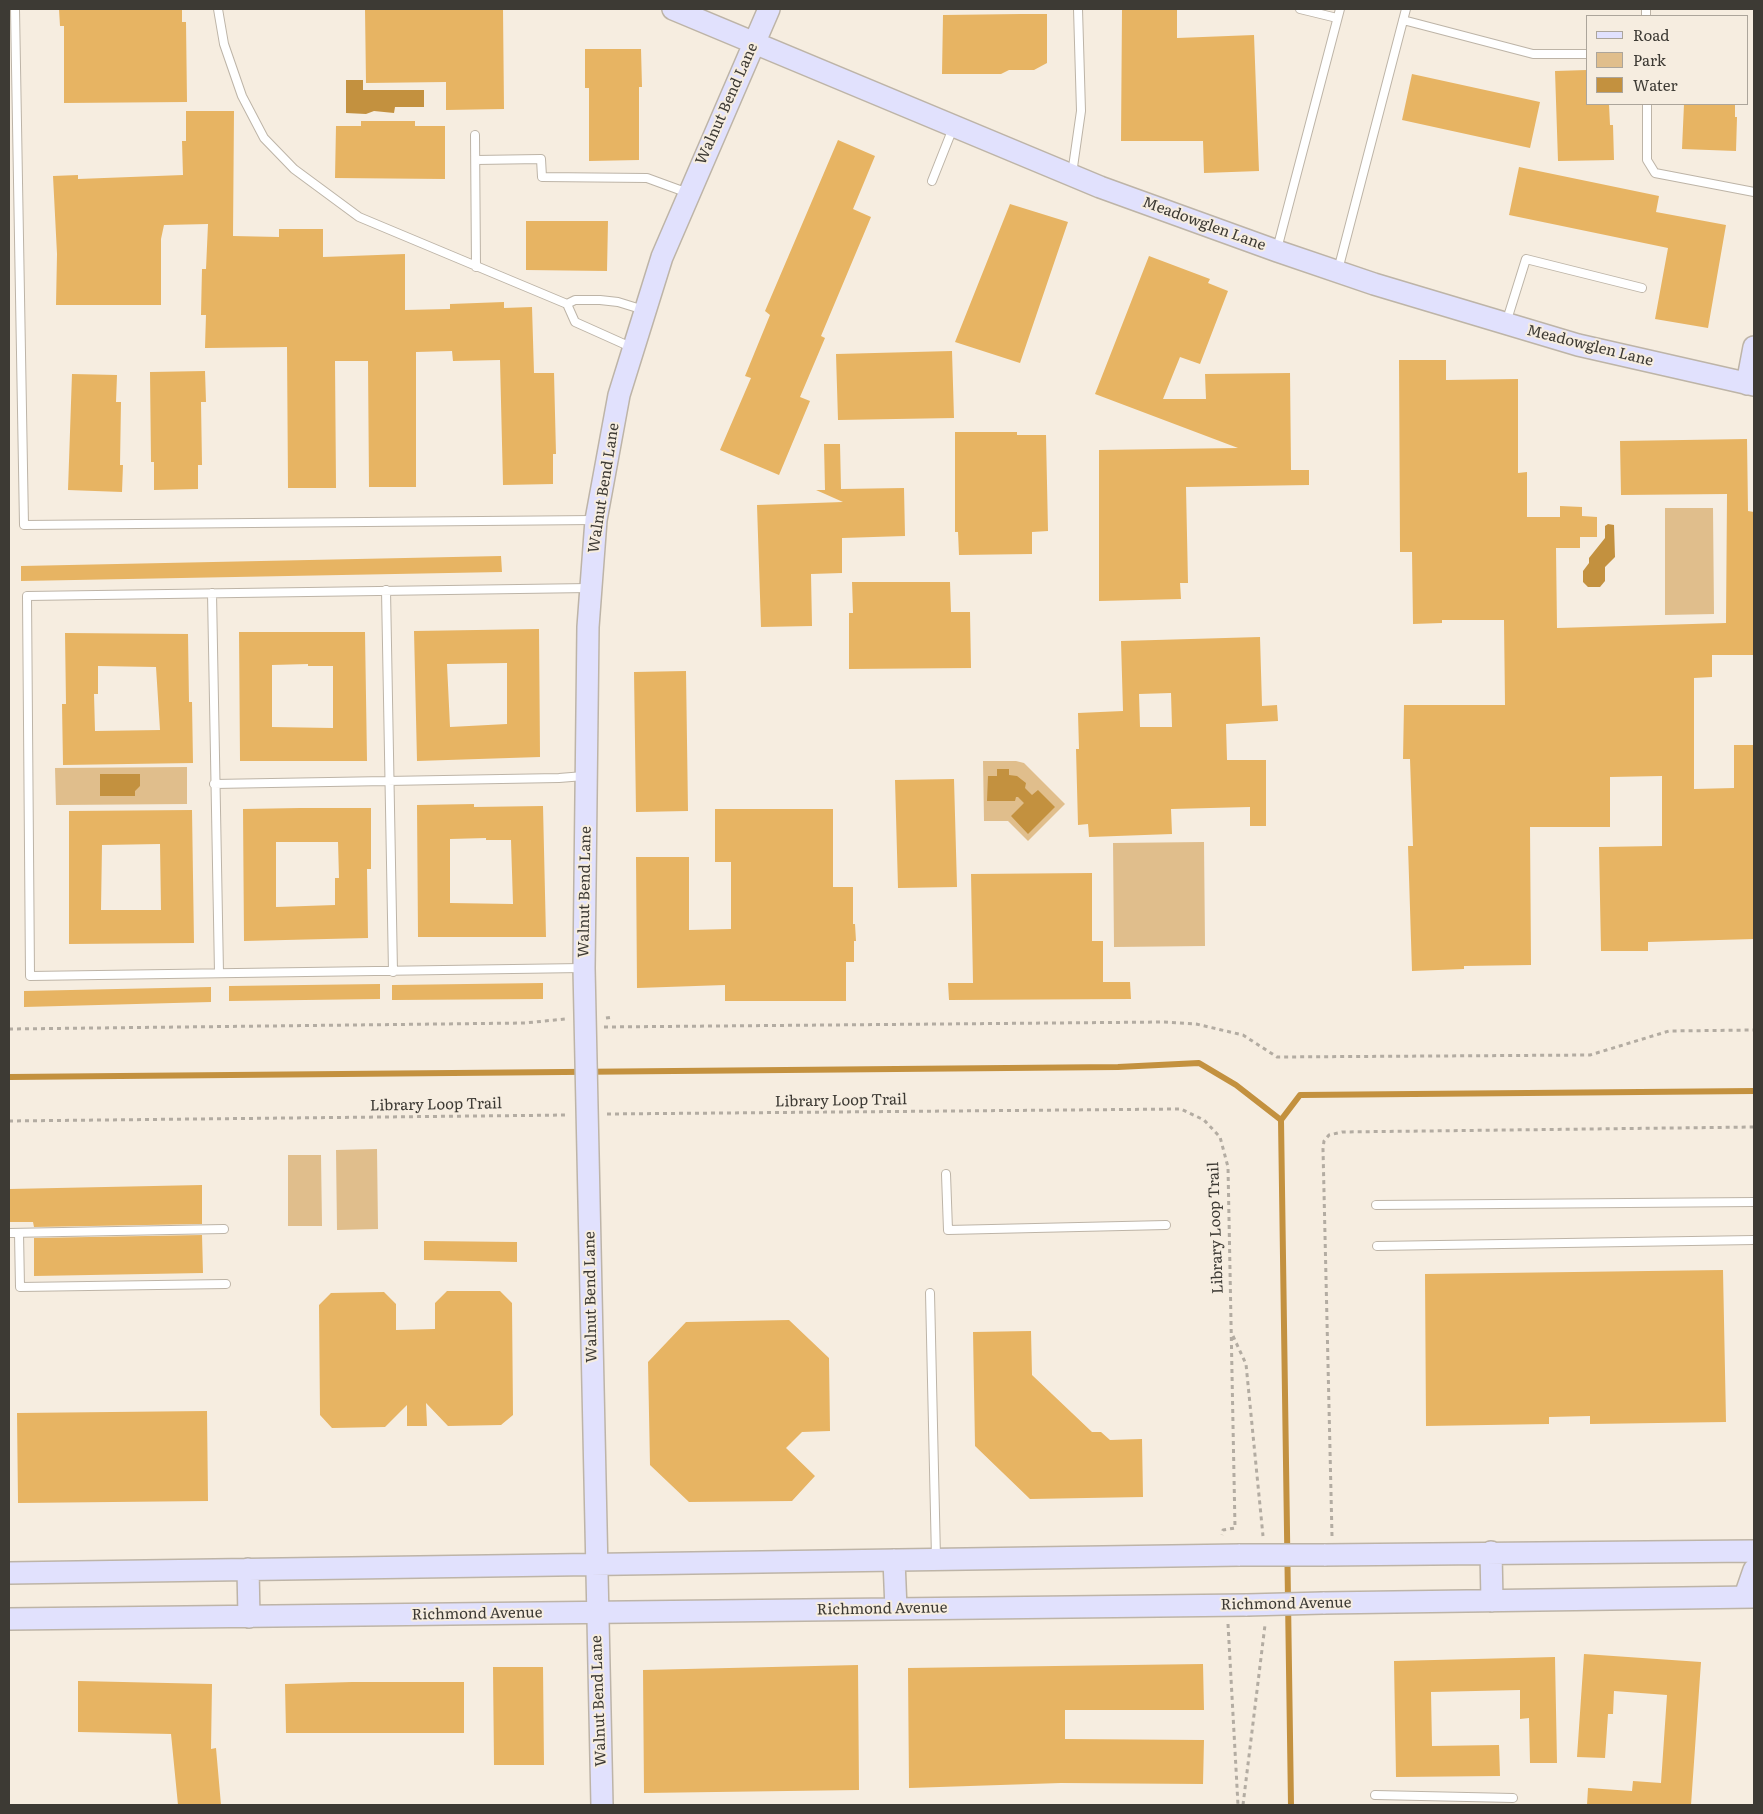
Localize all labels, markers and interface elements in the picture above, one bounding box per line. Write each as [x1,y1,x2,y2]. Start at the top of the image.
legend [1586,15,1748,105]
text: Road [1633,23,1669,46]
street label: Walnut Bend Lane [692,40,762,168]
text: Park [1633,48,1666,71]
text: Water [1633,73,1678,96]
street label: Meadowglen Lane [1140,193,1268,255]
street label: Meadowglen Lane [1525,322,1655,370]
street label: Walnut Bend Lane [585,422,623,554]
street label: Walnut Bend Lane [575,826,595,958]
street label: Library Loop Trail [775,1091,907,1111]
street label: Library Loop Trail [370,1095,502,1115]
street label: Library Loop Trail [1205,1162,1227,1294]
street label: Walnut Bend Lane [581,1231,601,1363]
street label: Richmond Avenue [1220,1594,1352,1614]
street label: Richmond Avenue [816,1599,948,1619]
street label: Richmond Avenue [411,1604,543,1624]
street label: Walnut Bend Lane [588,1635,610,1767]

